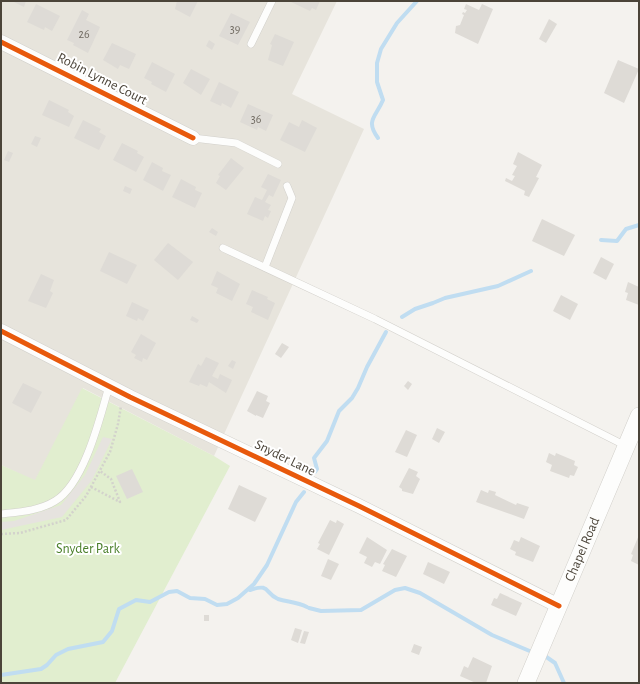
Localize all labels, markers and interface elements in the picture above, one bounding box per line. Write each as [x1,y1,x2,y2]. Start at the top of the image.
house number: 39 [230,23,241,35]
house number: 26 [78,28,90,40]
street label: Robin Lynne Court [55,50,150,108]
house number: 36 [251,113,262,125]
street label: Snyder Lane [252,437,318,479]
street label: Chapel Road [563,515,602,584]
park label: Snyder Park [56,542,121,556]

